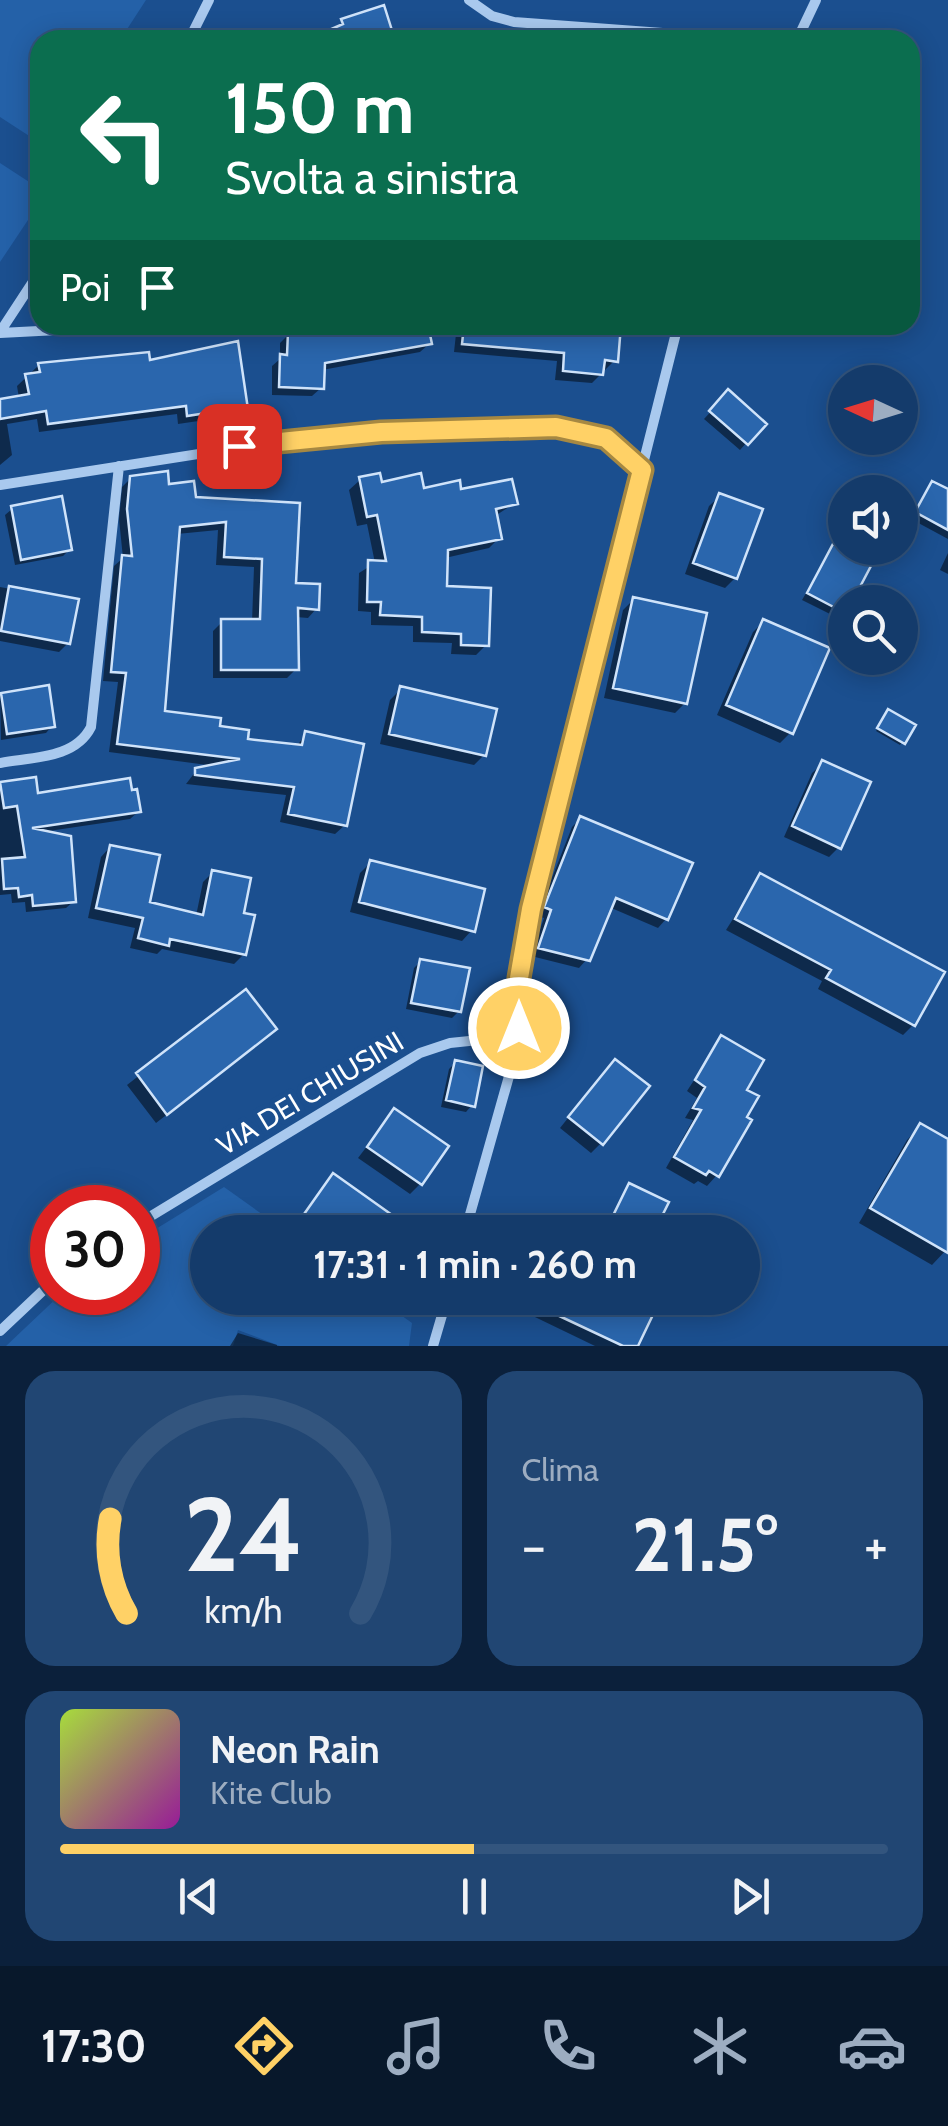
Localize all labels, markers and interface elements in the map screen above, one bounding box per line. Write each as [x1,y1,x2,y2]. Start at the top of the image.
text: 150 m [225,65,414,151]
icon: left [60,70,190,200]
text: Svolta a sinistra [225,151,518,205]
icon: arrive [130,260,185,315]
text: Poi [60,264,110,311]
north arrow [828,365,918,455]
map controls [828,365,918,675]
pin [197,404,282,489]
icon: arrive [212,419,267,474]
button: sound [828,475,918,565]
button: search [828,585,918,675]
position arrow [467,976,571,1080]
street label: VIA DEI CHIUSINI [210,1024,410,1162]
speed limit sign: 30 [30,1185,160,1315]
text: 17:31 · 1 min · 260 m [313,1241,637,1288]
text: Clima [522,1450,599,1489]
text: 24 [183,1471,303,1597]
text: 21.5° [632,1499,778,1590]
text: − [522,1512,546,1579]
text: + [864,1512,888,1579]
text: km/h [204,1589,282,1632]
text: Neon Rain [210,1726,380,1773]
text: Kite Club [210,1773,332,1812]
icon: previous [171,1869,226,1924]
icon: pause [447,1869,502,1924]
icon: next [723,1869,778,1924]
icon: directions [229,2011,299,2081]
icon: music [381,2011,451,2081]
icon: phone [533,2011,603,2081]
icon: climate [685,2011,755,2081]
icon: car [837,2011,907,2081]
text: 17:30 [41,2019,147,2073]

